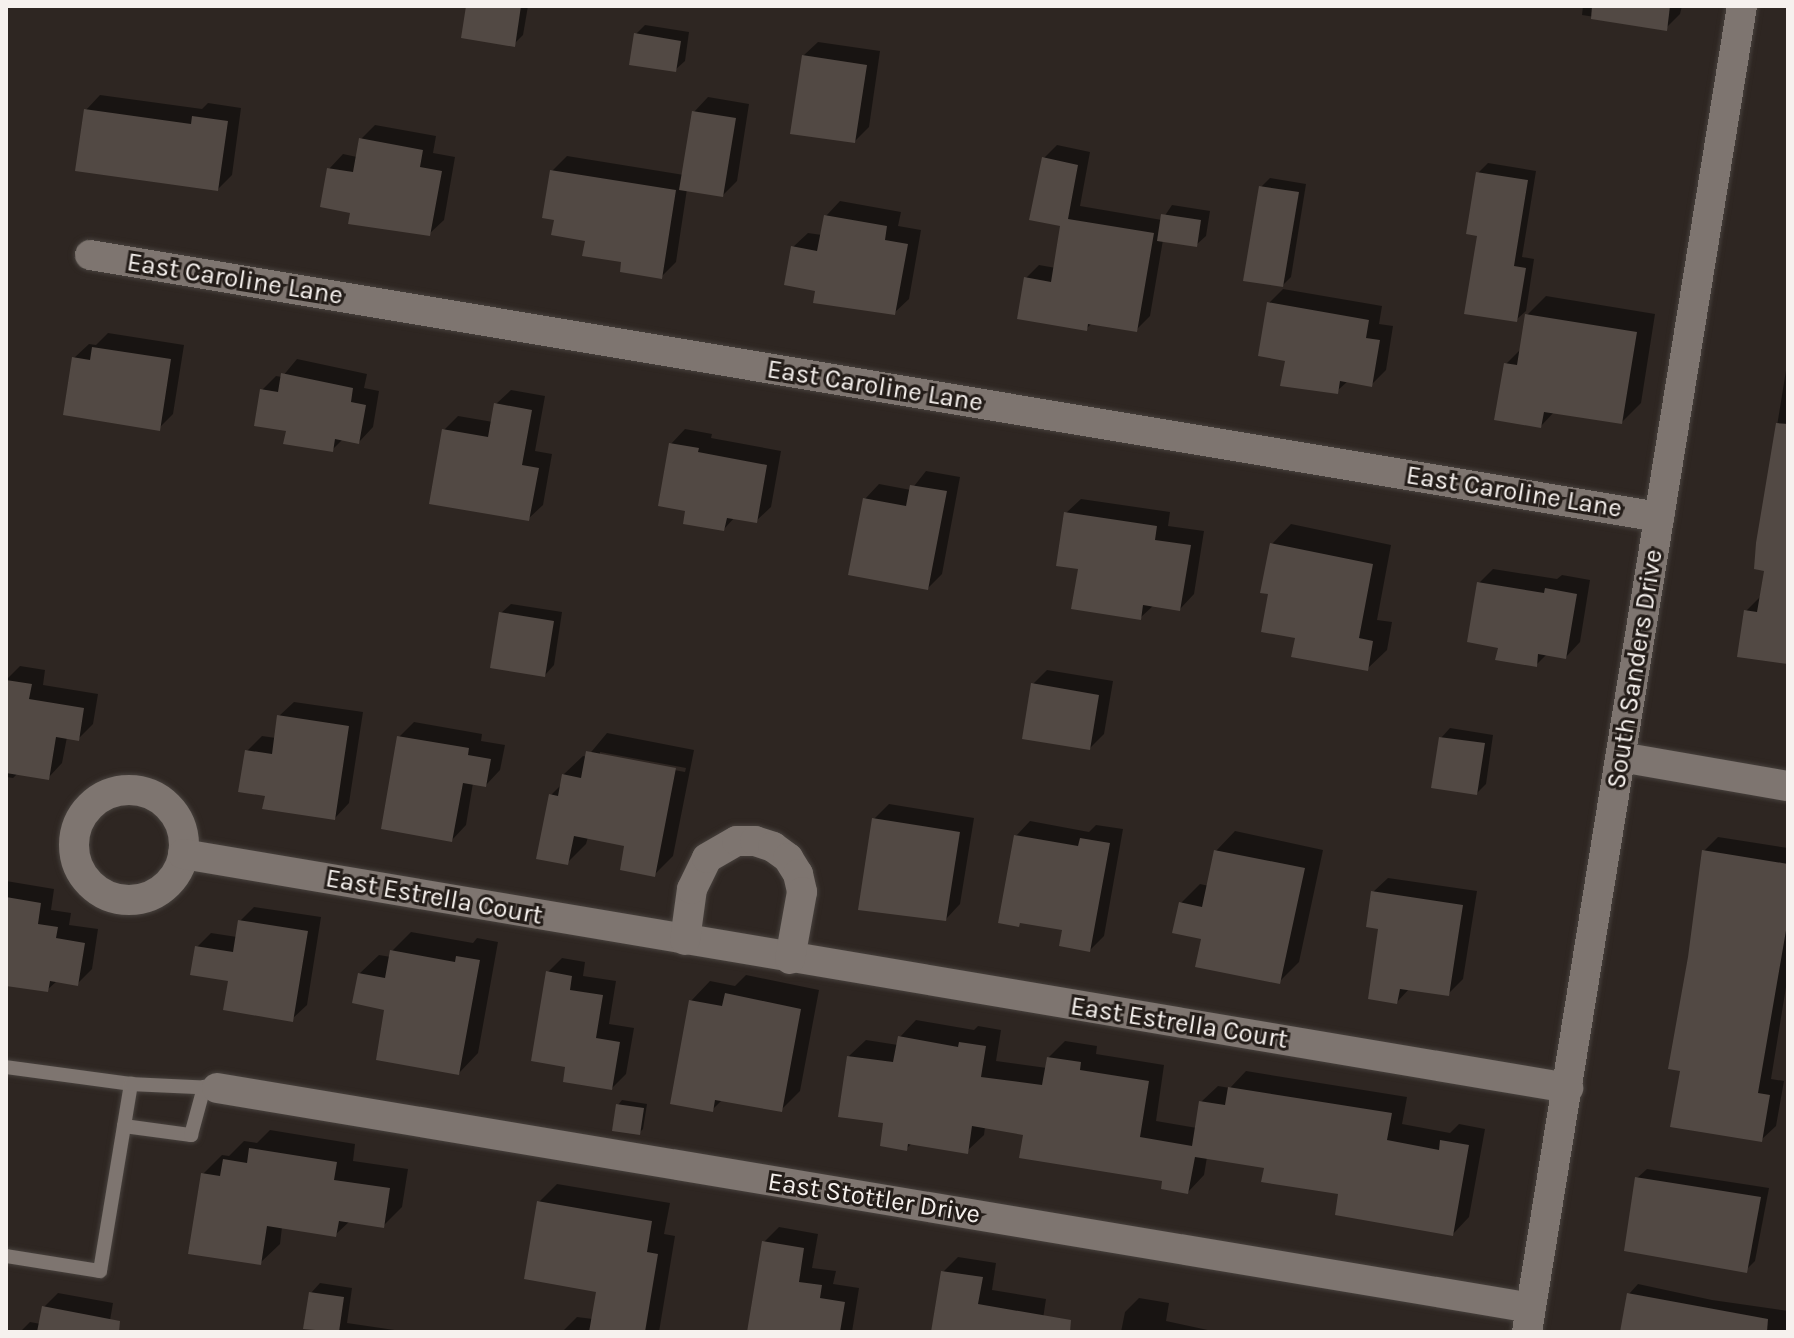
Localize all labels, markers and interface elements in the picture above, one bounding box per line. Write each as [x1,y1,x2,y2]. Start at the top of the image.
street label: East Caroline Lane [125,247,345,311]
street label: East Caroline Lane [765,354,985,418]
street label: East Caroline Lane [1404,460,1624,524]
street label: South Sanders Drive [1601,547,1669,791]
street label: East Estrella Court [323,863,545,931]
street label: East Estrella Court [1068,990,1290,1056]
street label: East Stottler Drive [766,1166,982,1230]

